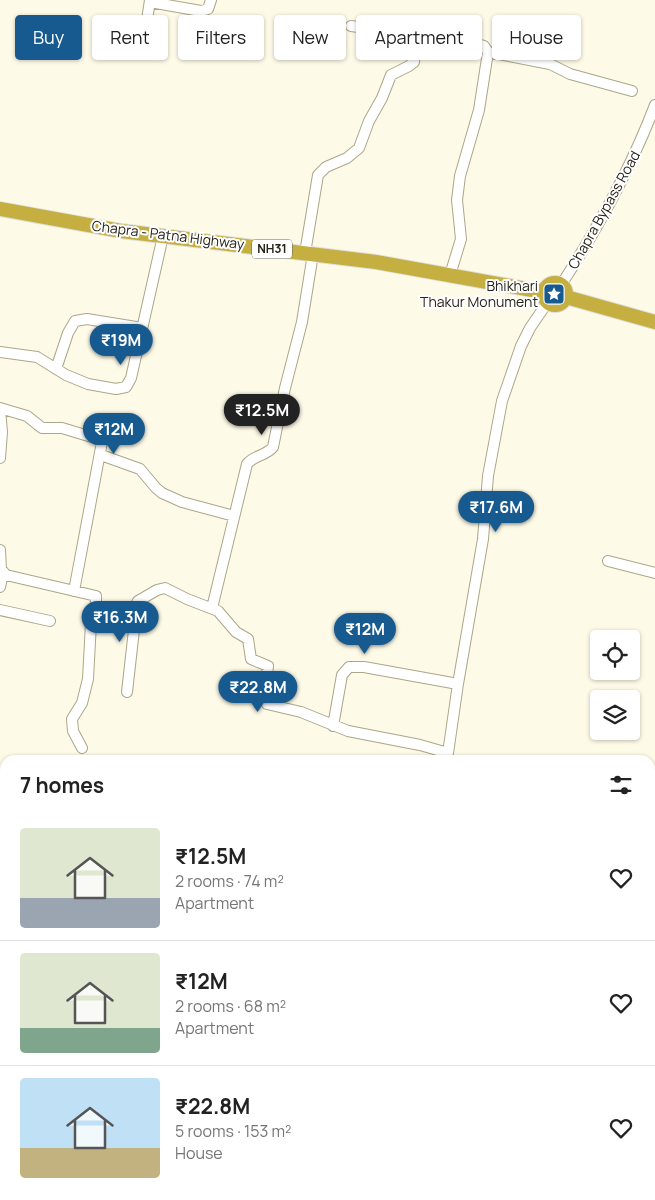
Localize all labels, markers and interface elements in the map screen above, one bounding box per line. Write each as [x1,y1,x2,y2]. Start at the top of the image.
chip: Buy [15,15,82,60]
chip: Rent [92,15,168,60]
chip: Filters [178,15,264,60]
chip: New [274,15,346,60]
chip: Apartment [356,15,482,60]
chip: House [492,15,581,60]
street label: Chapra Bypass Road [563,147,644,272]
street label: Chapra - Patna Highway [91,216,246,253]
road number: NH31 [252,240,292,258]
place label: Bhikhari Thakur Monument [420,276,538,311]
place icon: Bhikhari Thakur Monument [542,282,566,306]
pin: ₹19M [91,324,151,366]
text: ₹19M [101,329,141,351]
pin: ₹12.5M [221,394,303,436]
text: ₹12.5M [235,399,289,421]
pin: ₹12M [84,412,144,455]
text: ₹12M [94,418,134,440]
pin: ₹17.6M [455,490,537,533]
text: ₹17.6M [469,496,523,518]
pin: ₹16.3M [79,600,161,643]
text: ₹16.3M [93,606,147,628]
pin: ₹12M [335,612,395,655]
text: ₹12M [345,618,385,640]
map controls [590,630,640,740]
button: locate [590,630,640,680]
pin: ₹22.8M [217,670,299,713]
text: ₹22.8M [229,676,287,698]
button: layers [590,690,640,740]
text: 7 homes [20,771,104,799]
icon: filters [607,771,635,799]
text: ₹12.5M [175,842,246,870]
icon: home [60,848,120,908]
icon: heart [607,864,635,892]
text: 2 rooms · 74 m² [175,870,284,892]
text: Apartment [175,892,254,914]
text: ₹12M [175,967,228,995]
icon: home [60,973,120,1033]
icon: heart [607,989,635,1017]
text: 2 rooms · 68 m² [175,995,286,1017]
text: Apartment [175,1017,254,1039]
text: ₹22.8M [175,1092,250,1120]
icon: home [60,1098,120,1158]
icon: heart [607,1114,635,1142]
text: 5 rooms · 153 m² [175,1120,291,1142]
text: House [175,1142,223,1164]

